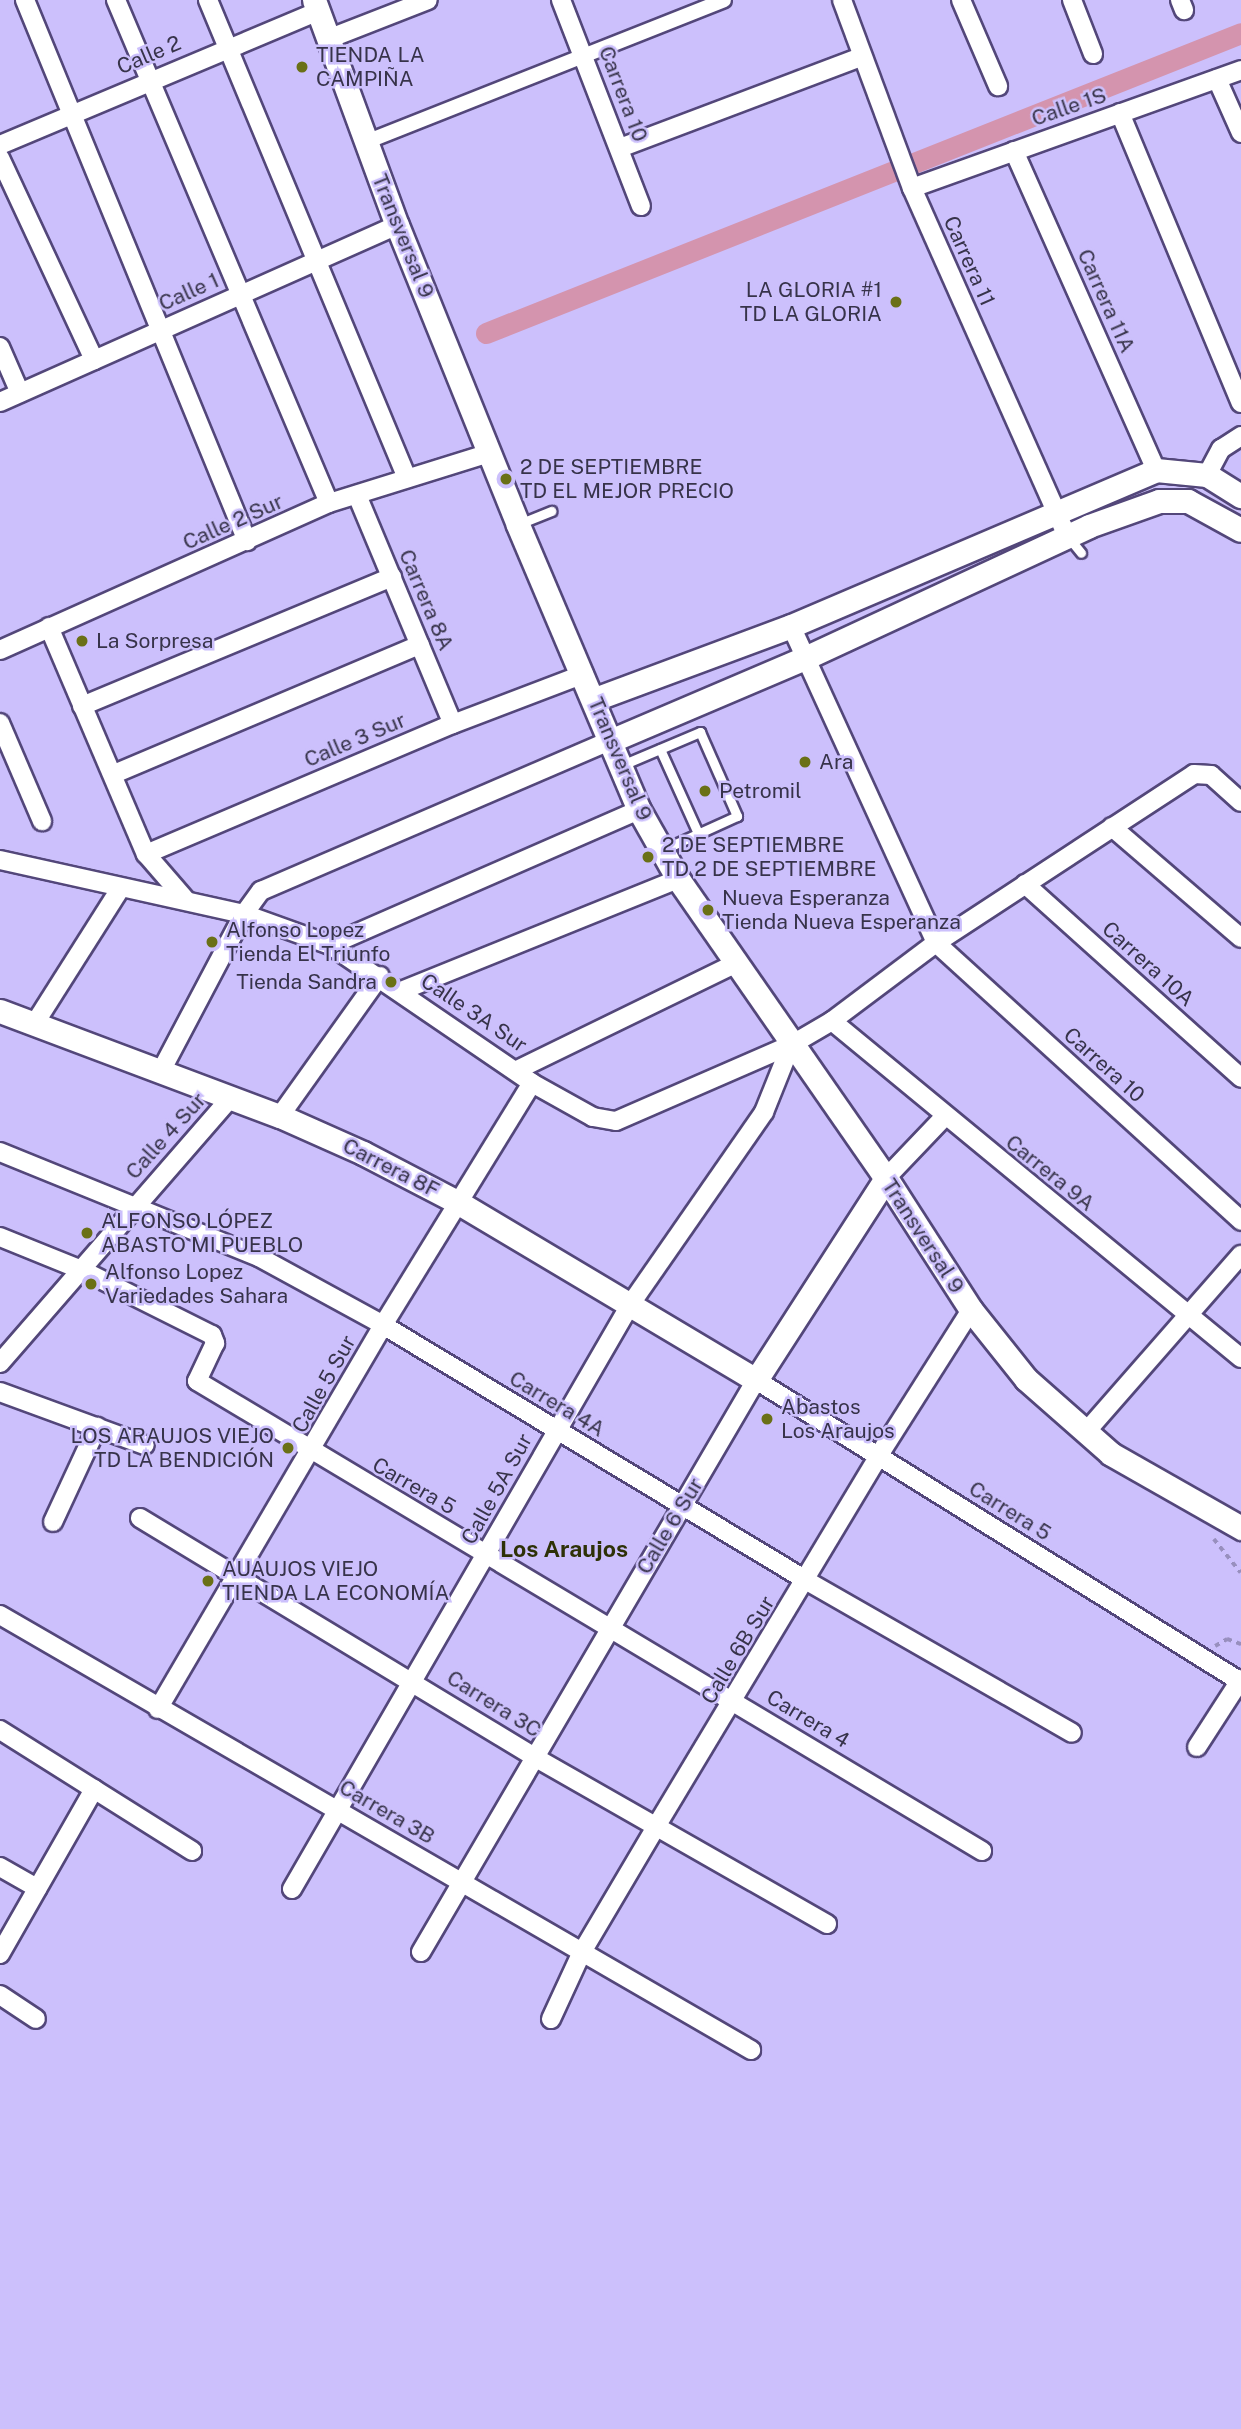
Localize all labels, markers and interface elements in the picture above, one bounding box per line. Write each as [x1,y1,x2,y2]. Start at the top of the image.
street label: Calle 2 [113,30,185,80]
place label: TIENDA LA CAMPIÑA [316,42,425,92]
street label: Carrera 10 [593,43,653,145]
marker: TIENDA LA CAMPIÑA [294,59,310,75]
street label: Calle 1S [1028,82,1110,132]
street label: Transversal 9 [367,171,439,301]
street label: Carrera 11 [938,212,1000,310]
street label: Carrera 11A [1072,245,1140,357]
street label: Calle 1 [155,268,223,316]
place label: LA GLORIA #1 TD LA GLORIA [740,277,882,327]
marker: LA GLORIA #1 TD LA GLORIA [888,294,904,310]
place label: 2 DE SEPTIEMBRE TD EL MEJOR PRECIO [520,454,734,504]
marker: 2 DE SEPTIEMBRE TD EL MEJOR PRECIO [498,471,514,487]
street label: Calle 2 Sur [179,489,287,555]
street label: Carrera 8A [393,546,459,654]
place label: La Sorpresa [96,628,213,654]
marker: La Sorpresa [74,633,90,649]
street label: Transversal 9 [583,694,657,824]
street label: Calle 3 Sur [300,707,410,773]
place label: Ara [819,749,853,775]
marker: Ara [797,754,813,770]
place label: Petromil [719,778,802,804]
marker: Petromil [697,783,713,799]
place label: 2 DE SEPTIEMBRE TD 2 DE SEPTIEMBRE [662,832,877,882]
marker: 2 DE SEPTIEMBRE TD 2 DE SEPTIEMBRE [640,849,656,865]
place label: Nueva Esperanza Tienda Nueva Esperanza [722,885,961,935]
marker: Nueva Esperanza Tienda Nueva Esperanza [700,902,716,918]
street label: Carrera 10A [1097,916,1199,1012]
place label: Alfonso Lopez Tienda El Triunfo [226,917,390,967]
marker: Alfonso Lopez Tienda El Triunfo [204,934,220,950]
street label: Calle 3A Sur [416,968,532,1058]
place label: Tienda Sandra [236,969,377,995]
marker: Tienda Sandra [383,974,399,990]
street label: Carrera 10 [1058,1022,1150,1108]
street label: Calle 4 Sur [121,1088,211,1184]
street label: Carrera 9A [1001,1130,1099,1216]
street label: Carrera 8F [339,1133,443,1203]
street label: Transversal 9 [877,1174,969,1298]
place label: ALFONSO LÓPEZ ABASTO MI PUEBLO [101,1208,303,1258]
marker: ALFONSO LÓPEZ ABASTO MI PUEBLO [79,1225,95,1241]
place label: Alfonso Lopez Variedades Sahara [105,1259,288,1309]
marker: Alfonso Lopez Variedades Sahara [83,1276,99,1292]
street label: Calle 5 Sur [287,1331,361,1437]
street label: Carrera 4A [505,1366,609,1442]
place label: Abastos Los Araujos [781,1394,895,1444]
marker: Abastos Los Araujos [759,1411,775,1427]
place label: LOS ARAUJOS VIEJO TD LA BENDICIÓN [70,1423,274,1473]
street label: Calle 5A Sur [456,1429,538,1549]
marker: LOS ARAUJOS VIEJO TD LA BENDICIÓN [280,1440,296,1456]
street label: Carrera 5 [368,1452,460,1520]
street label: Calle 6 Sur [631,1473,709,1579]
street label: Carrera 5 [964,1476,1056,1546]
district label: Los Araujos [500,1535,628,1563]
place label: AUAUJOS VIEJO TIENDA LA ECONOMÍA [222,1556,449,1606]
marker: AUAUJOS VIEJO TIENDA LA ECONOMÍA [200,1573,216,1589]
street label: Calle 6B Sur [696,1591,780,1709]
street label: Carrera 3C [442,1665,546,1743]
street label: Carrera 4 [762,1685,854,1753]
street label: Carrera 3B [335,1775,439,1849]

